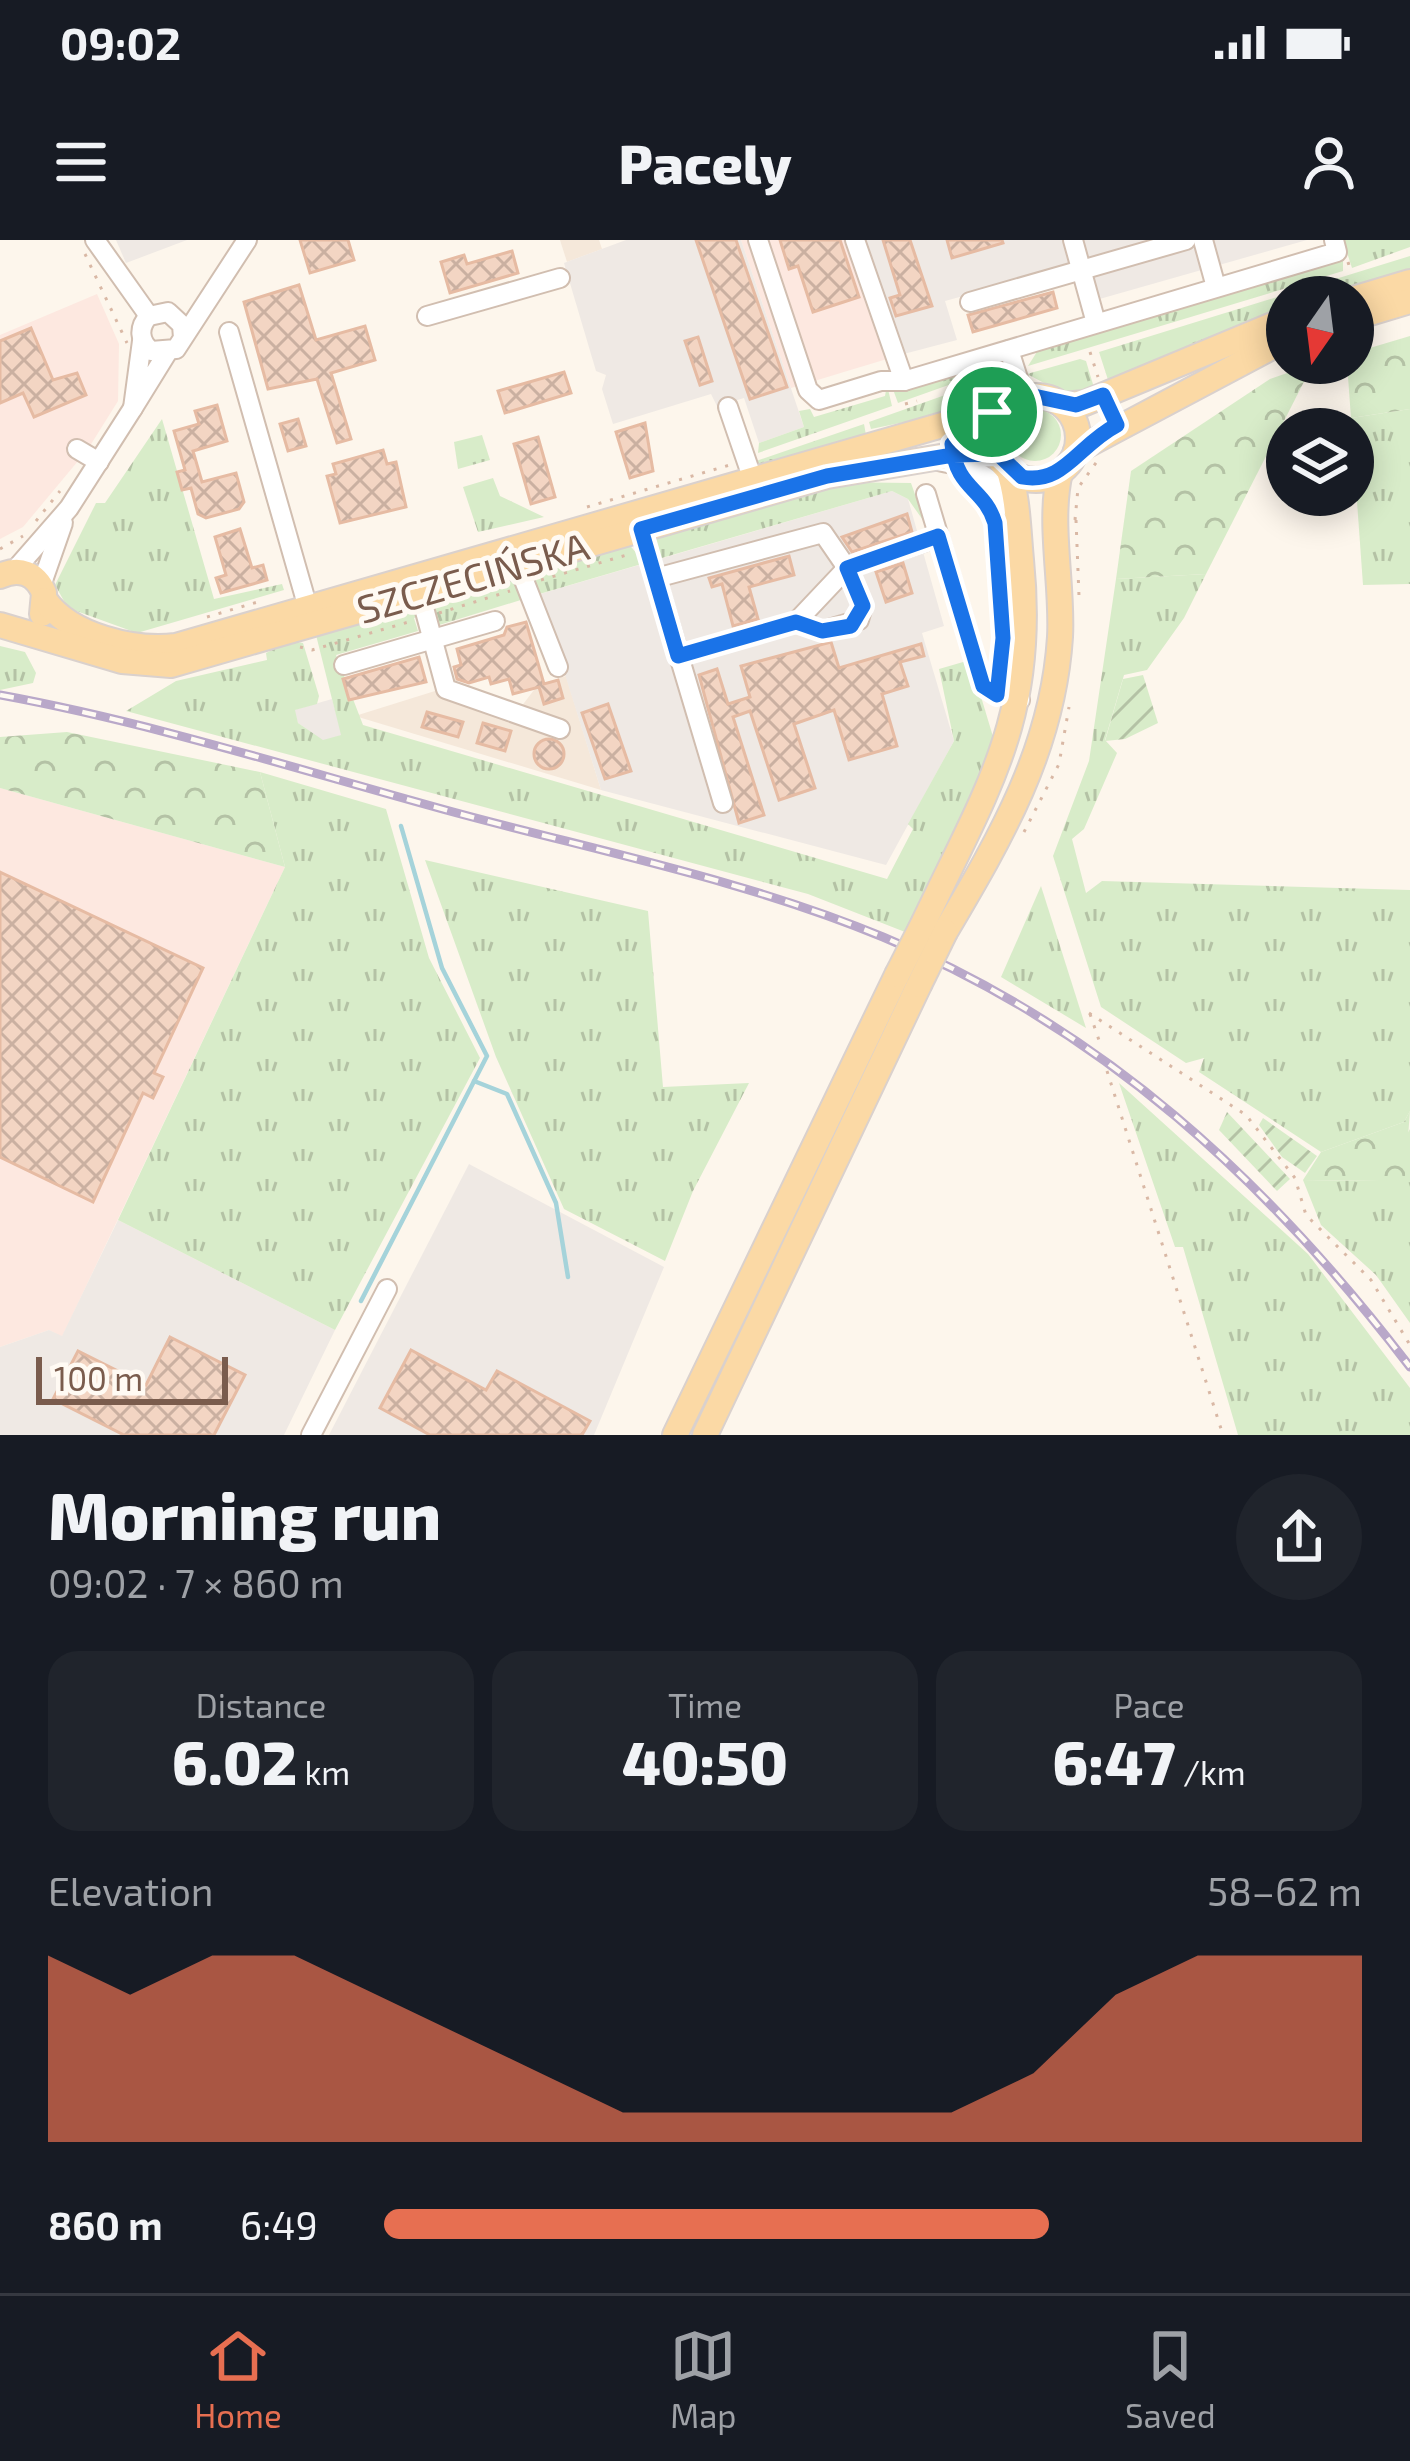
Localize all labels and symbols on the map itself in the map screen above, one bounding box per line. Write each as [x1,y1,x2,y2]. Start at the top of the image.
north arrow [1266,276,1374,384]
pin [941,361,1043,463]
street label: SZCZECIŃSKA [351,521,594,632]
scale bar [36,1351,228,1404]

